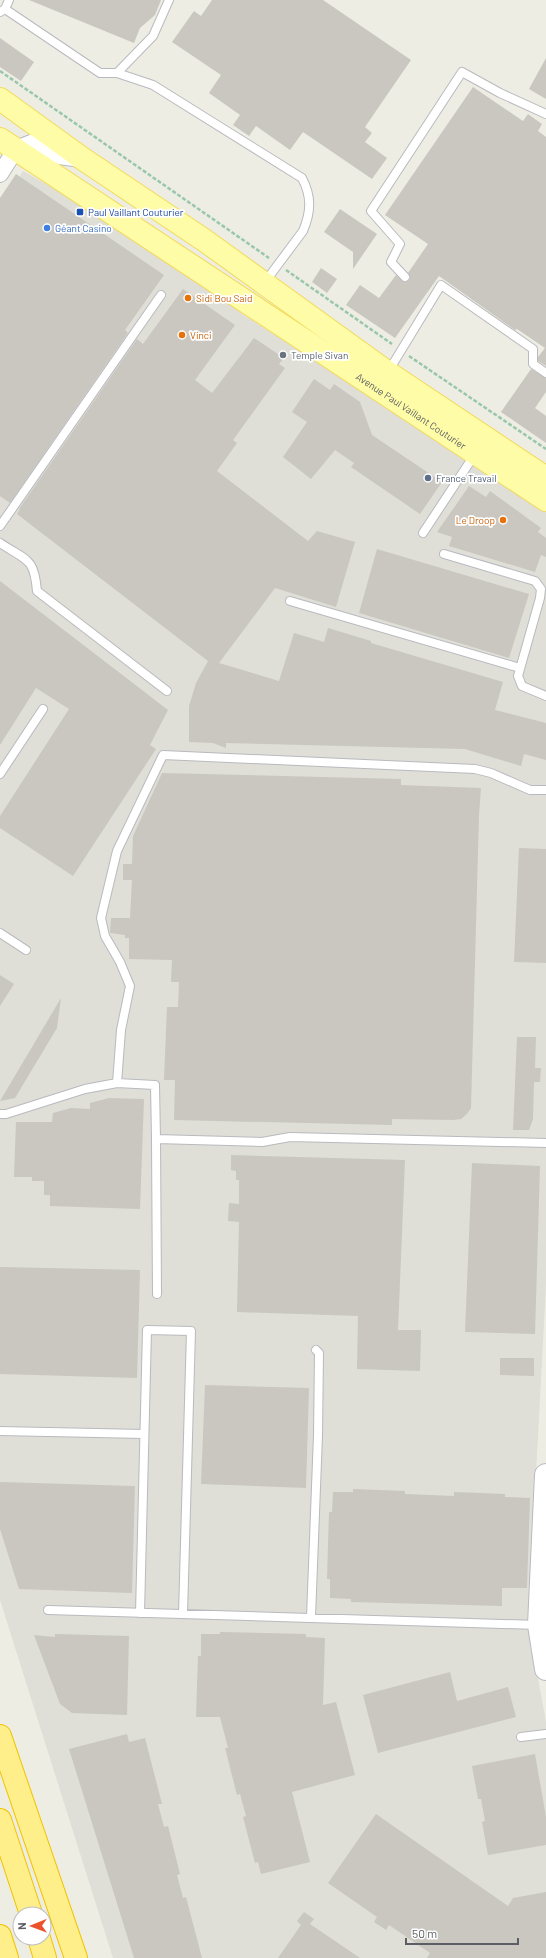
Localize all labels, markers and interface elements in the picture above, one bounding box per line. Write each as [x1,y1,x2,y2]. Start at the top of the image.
place label: Paul Vaillant Couturier [88,206,184,218]
marker: Paul Vaillant Couturier [75,207,85,217]
place label: Géant Casino [55,222,112,234]
marker: Géant Casino [42,223,52,233]
place label: Sidi Bou Said [196,292,252,304]
marker: Sidi Bou Said [183,293,193,303]
place label: Vinci [190,329,212,341]
marker: Vinci [177,330,187,340]
place label: Temple Sivan [291,349,348,361]
marker: Temple Sivan [278,350,288,360]
street label: Avenue Paul Vaillant Couturier [354,370,469,452]
place label: France Travail [436,472,497,484]
marker: France Travail [423,473,433,483]
place label: Le Droop [456,514,495,526]
marker: Le Droop [498,515,508,525]
north arrow [12,1906,52,1946]
scale bar [406,1920,518,1946]
text: N [15,1922,28,1930]
text: 50 m [412,1926,437,1940]

